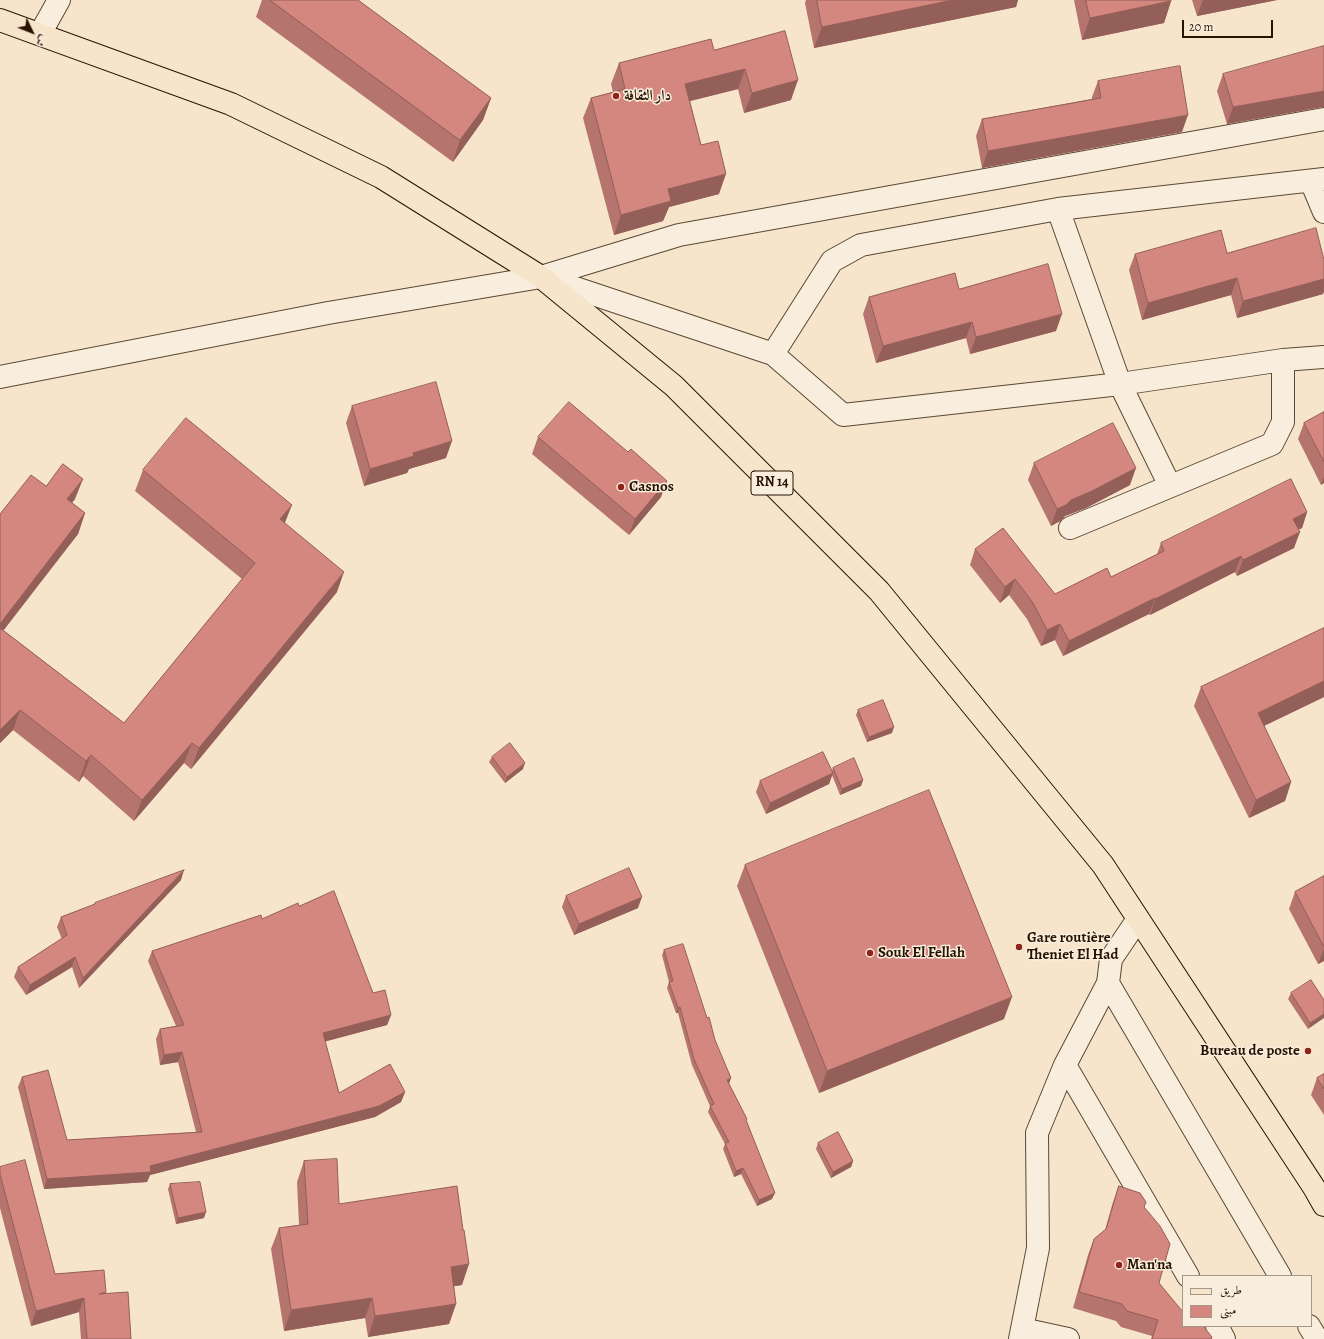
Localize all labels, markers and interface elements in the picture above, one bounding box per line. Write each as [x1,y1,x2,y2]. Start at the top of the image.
north arrow [12,12,52,52]
scale bar [1184,12,1275,38]
text: 20 m [1189,19,1213,35]
text: ش [32,31,50,50]
place label: دار الثقافة [624,87,671,105]
marker: دار الثقافة [611,91,621,101]
road number: RN 14 [751,471,793,495]
place label: Casnos [629,478,674,496]
marker: Casnos [616,482,626,492]
place label: Gare routière Theniet El Had [1027,929,1118,964]
marker: Gare routière Theniet El Had [1014,942,1024,952]
place label: Souk El Fellah [878,944,965,962]
marker: Souk El Fellah [865,948,875,958]
place label: Bureau de poste [1200,1042,1300,1060]
marker: Bureau de poste [1303,1046,1313,1056]
place label: Man'na [1127,1256,1173,1274]
marker: Man'na [1114,1260,1124,1270]
legend [1182,1275,1312,1327]
text: طريق [1220,1282,1242,1298]
text: مبنى [1220,1302,1236,1318]

